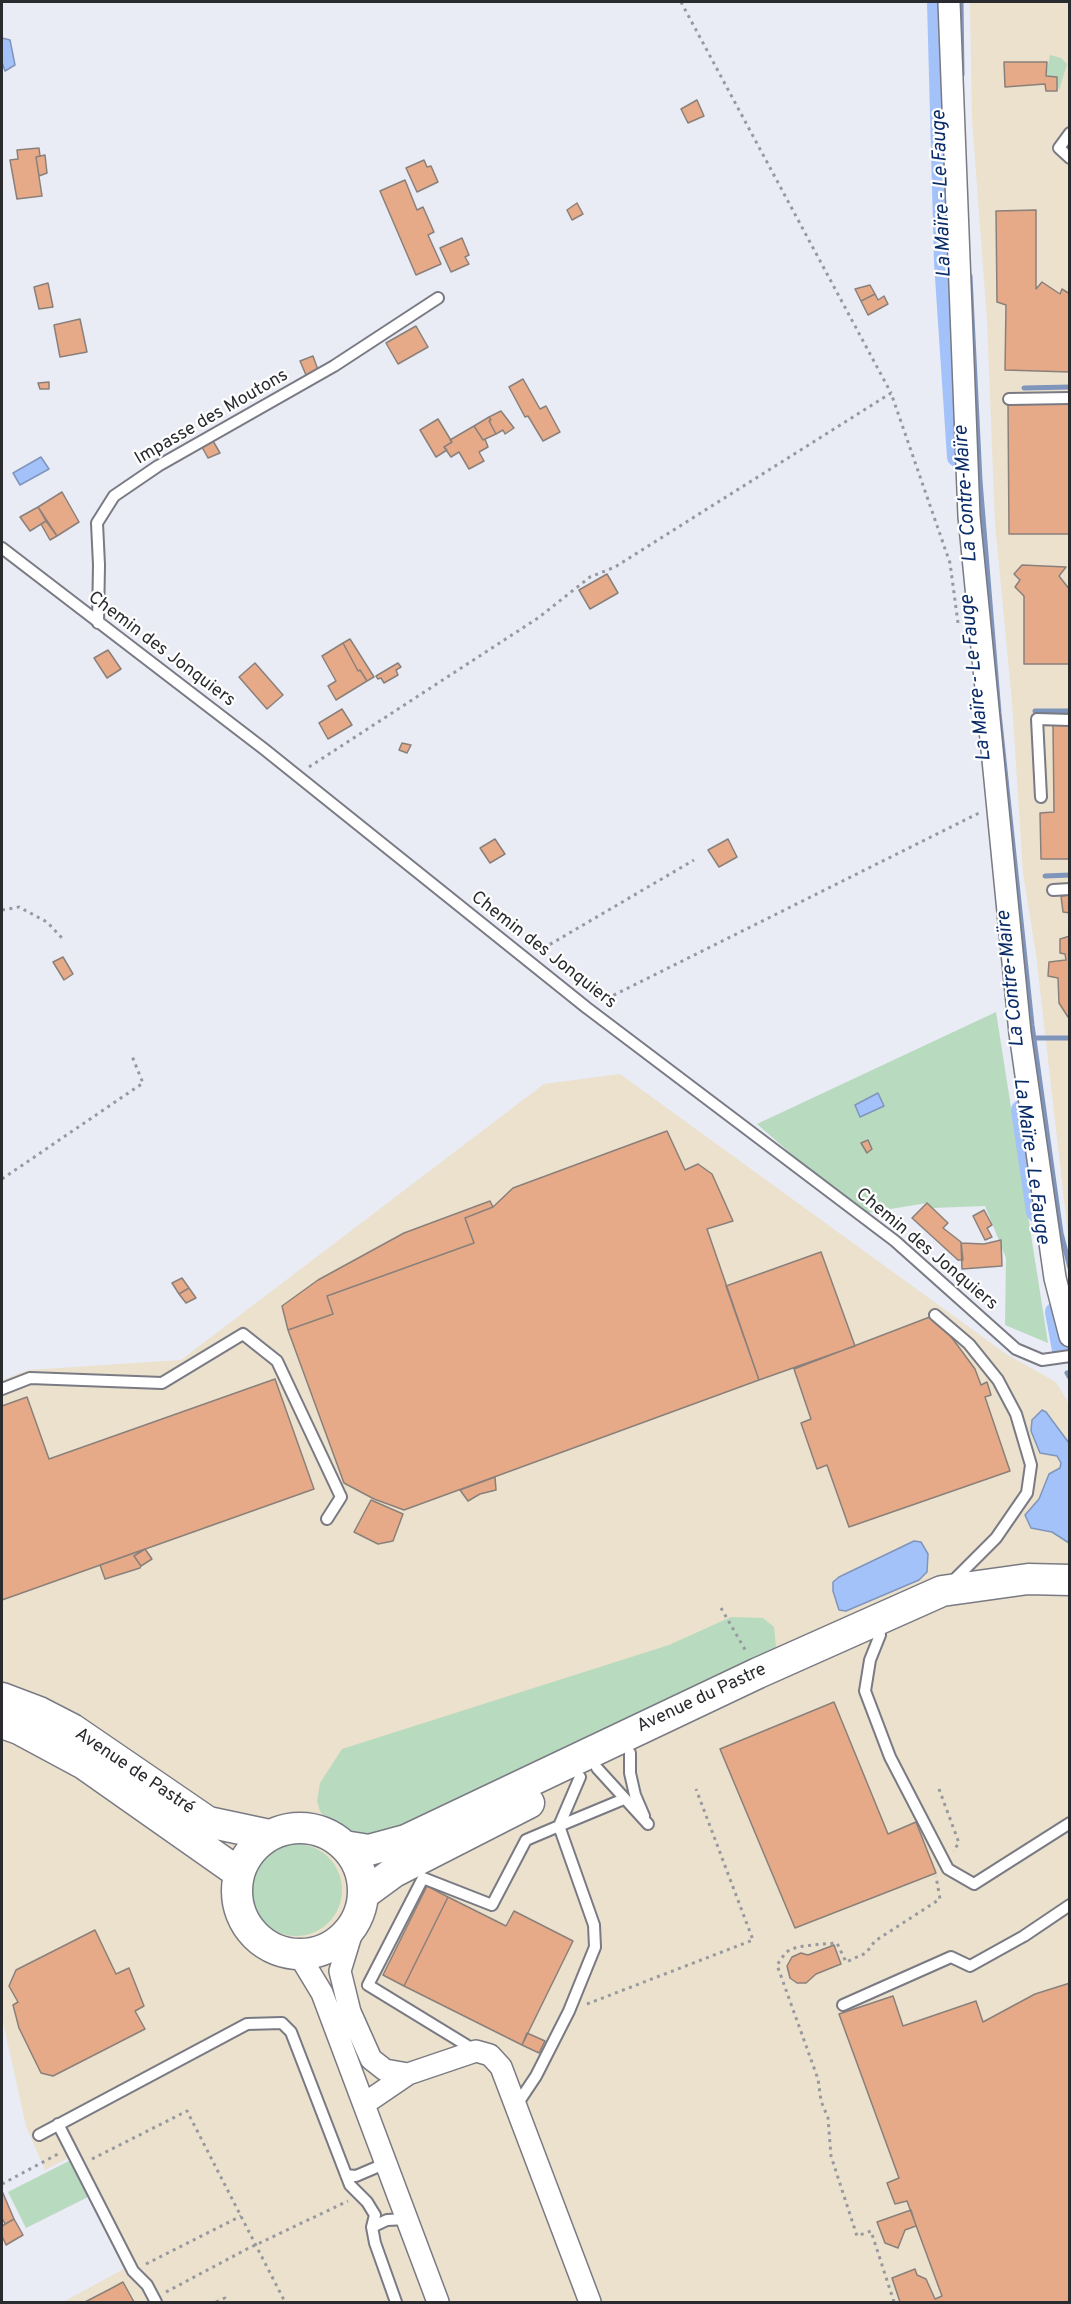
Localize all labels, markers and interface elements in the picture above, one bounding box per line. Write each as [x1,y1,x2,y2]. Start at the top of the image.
water label: La Maïre - Le Fauge [928,110,958,278]
street label: Impasse des Moutons [132,365,292,471]
water label: La Contre-Maïre [950,425,984,563]
street label: Chemin des Jonquiers [83,588,239,712]
water label: La Maïre - Le Fauge [956,594,998,762]
street label: Chemin des Jonquiers [466,888,620,1014]
water label: La Contre-Maïre [993,910,1031,1048]
water label: La Maïre - Le Fauge [1006,1076,1054,1246]
street label: Chemin des Jonquiers [851,1184,1001,1316]
street label: Avenue du Pastre [634,1660,770,1738]
street label: Avenue de Pastré [70,1724,198,1820]

